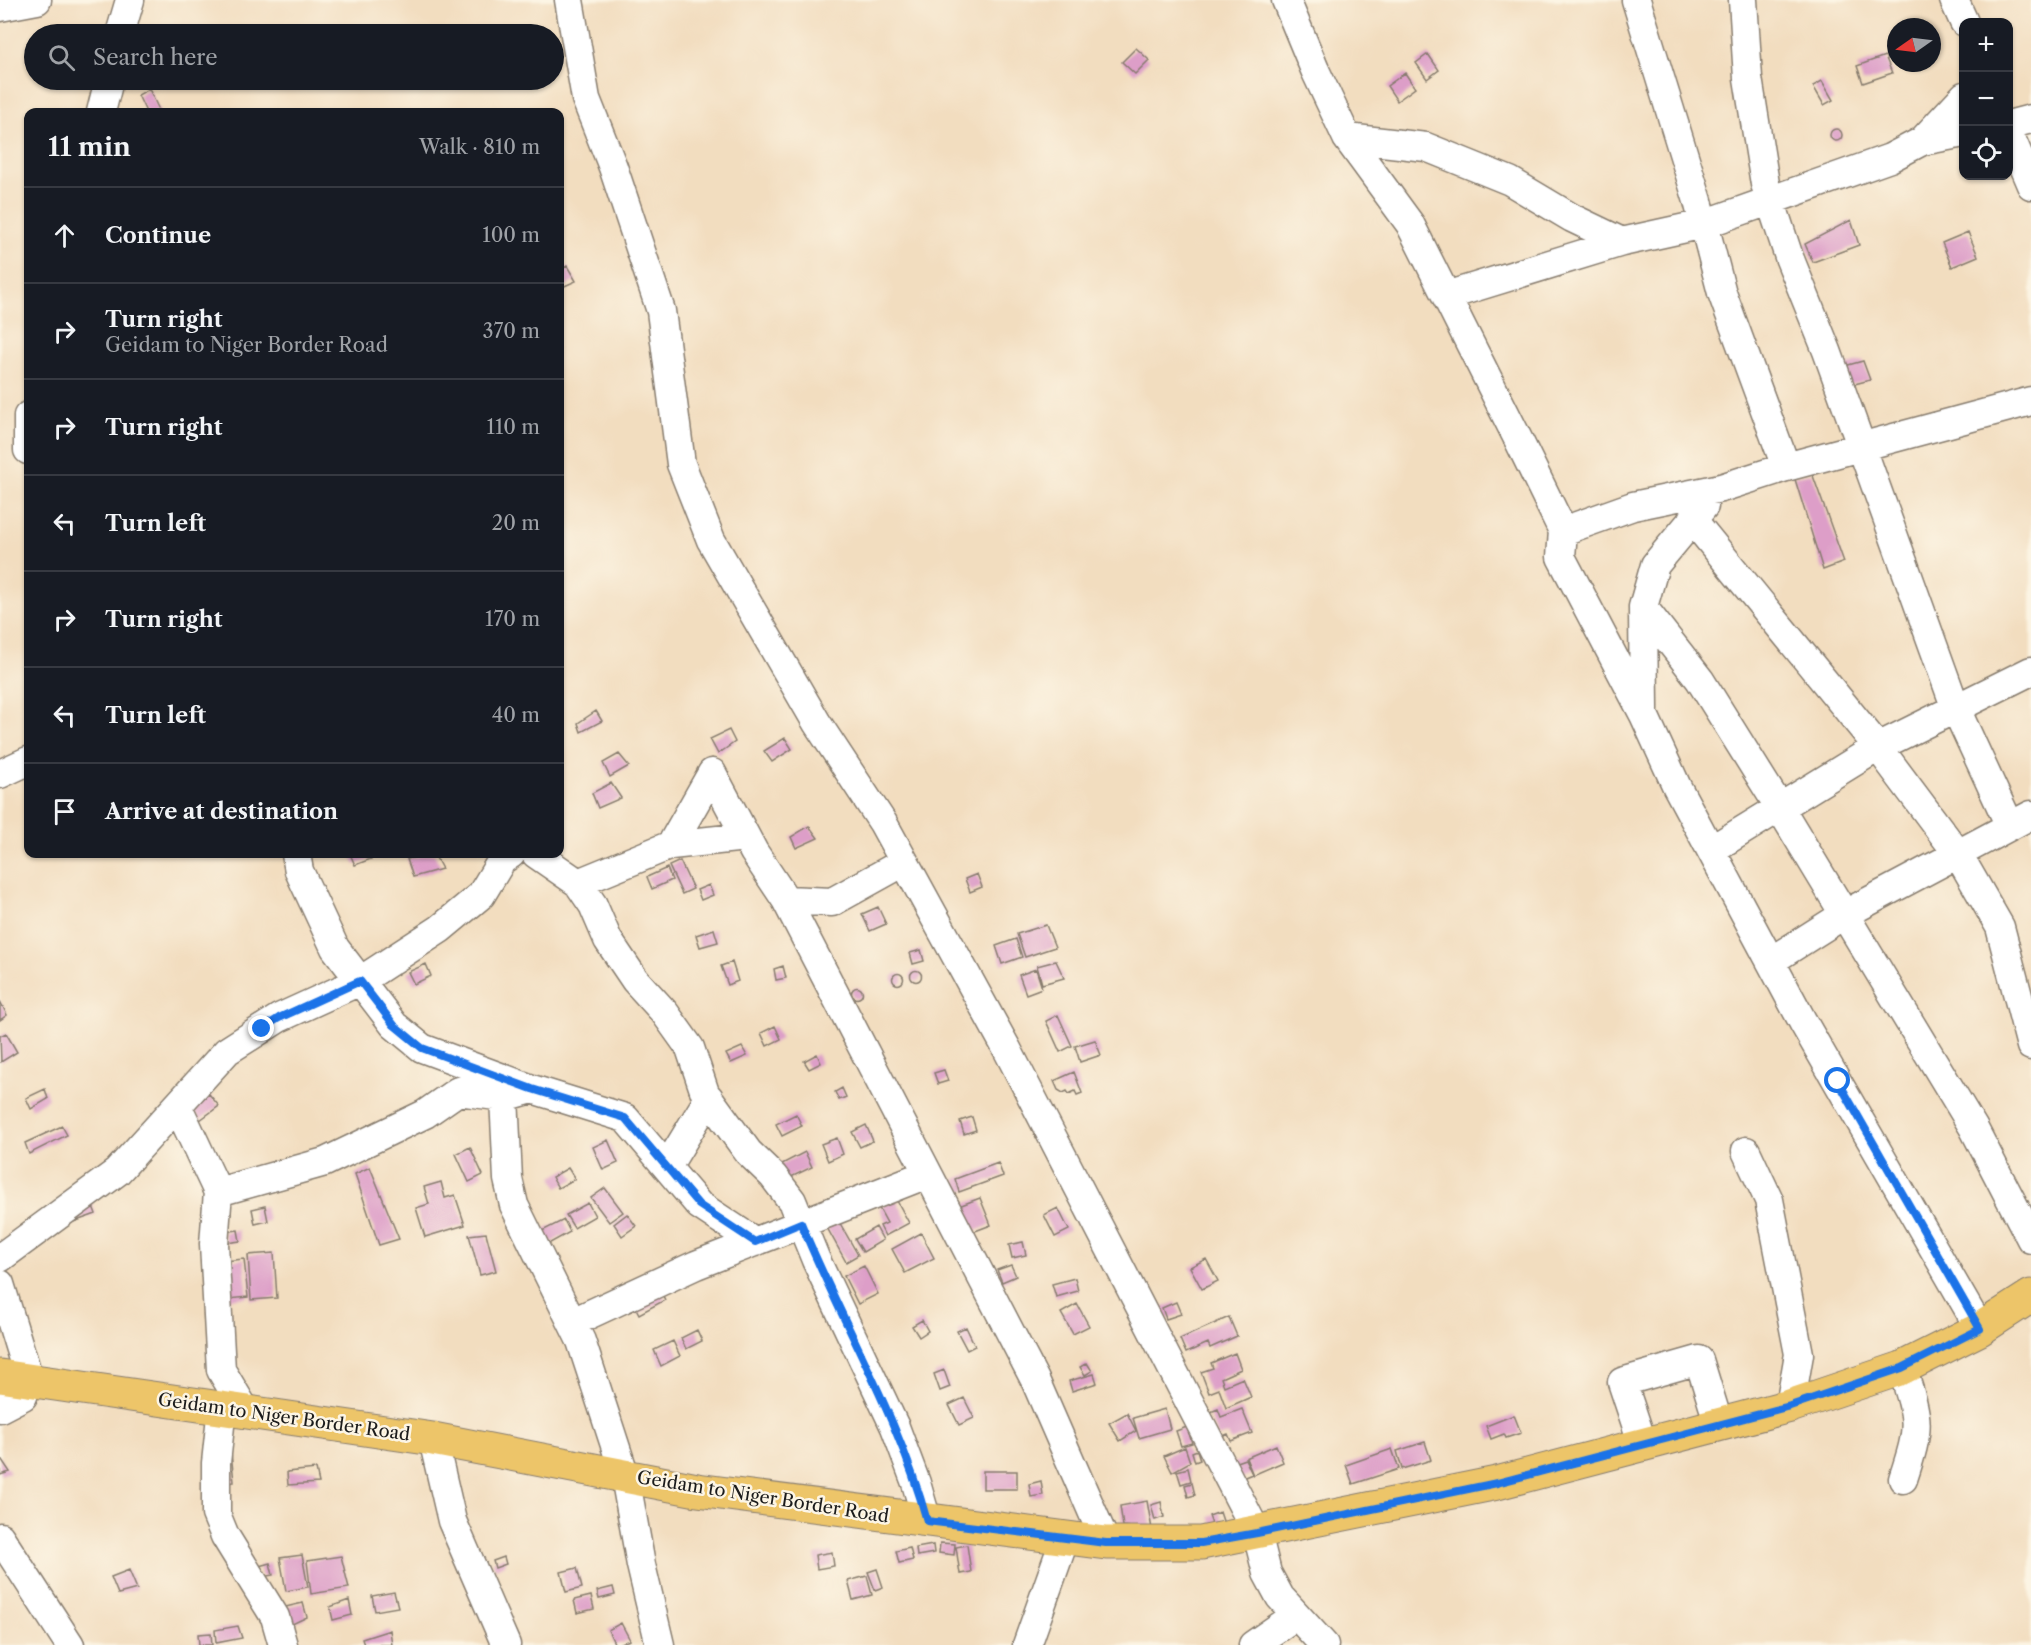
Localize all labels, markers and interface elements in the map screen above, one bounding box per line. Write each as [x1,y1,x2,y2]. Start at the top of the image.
north arrow [1887,18,1941,72]
map controls [1959,18,2013,180]
button: + [1959,18,2013,72]
search box [24,24,564,90]
icon: search [45,41,78,74]
text: Search here [93,44,218,71]
button: − [1959,72,2013,126]
button: locate [1959,126,2013,180]
text: 11 min [48,131,131,163]
text: Walk · 810 m [419,135,540,159]
icon: ahead [48,219,81,252]
text: Continue [105,222,211,249]
text: 100 m [482,223,540,247]
text: Turn right [105,306,223,333]
icon: right [48,315,81,348]
text: 370 m [483,319,540,343]
text: Geidam to Niger Border Road [105,333,388,357]
icon: right [48,411,81,444]
text: Turn right [105,414,223,441]
text: 110 m [487,415,540,439]
icon: left [48,507,81,540]
text: Turn left [105,510,206,537]
text: 20 m [492,511,540,535]
icon: right [48,603,81,636]
text: Turn right [105,606,223,633]
text: 170 m [485,607,540,631]
icon: left [48,699,81,732]
text: Turn left [105,702,206,729]
text: 40 m [492,703,540,727]
icon: arrive [48,795,81,828]
text: Arrive at destination [105,798,338,825]
route end [248,1015,274,1041]
route start [1824,1067,1850,1093]
street label: Geidam to Niger Border Road [156,1388,412,1446]
street label: Geidam to Niger Border Road [636,1466,890,1528]

